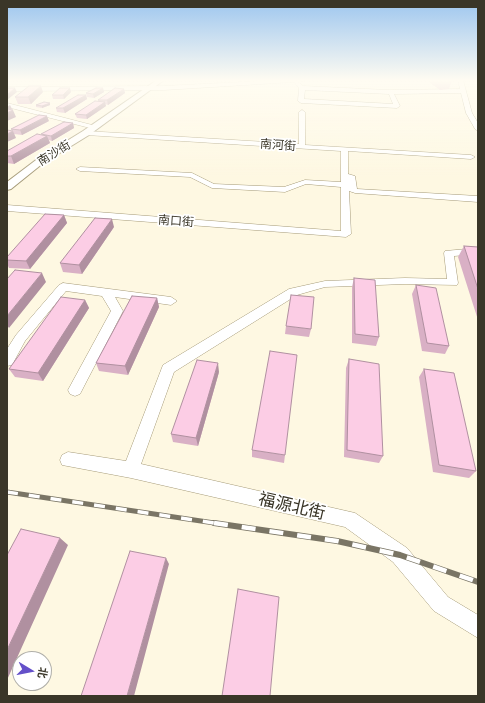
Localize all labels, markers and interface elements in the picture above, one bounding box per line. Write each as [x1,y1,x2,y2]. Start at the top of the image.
street label: 南沙街 [35,137,73,169]
street label: 南河街 [260,137,296,153]
street label: 南口街 [158,213,194,229]
street label: 福源北街 [257,488,327,524]
north arrow [12,651,52,691]
text: 北 [36,666,51,680]

